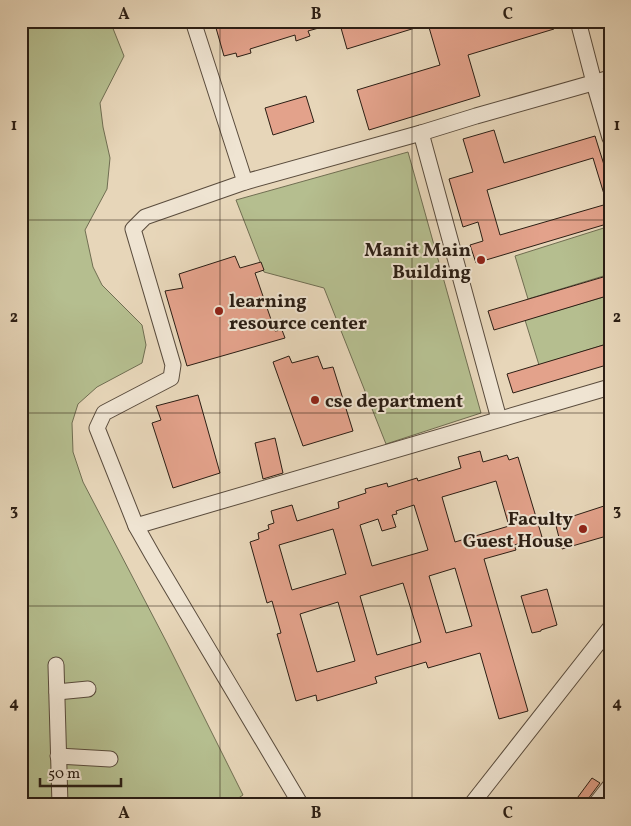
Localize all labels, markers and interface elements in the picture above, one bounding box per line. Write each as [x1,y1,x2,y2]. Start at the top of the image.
text: A [118,4,130,26]
text: B [311,4,322,26]
text: C [503,4,513,26]
text: 1 [11,115,17,137]
text: 1 [614,115,620,137]
place label: Manit Main Building [364,238,471,286]
marker: Manit Main Building [475,254,487,266]
place label: learning resource center [229,289,367,337]
marker: learning resource center [213,305,225,317]
text: 2 [10,307,18,329]
text: 2 [613,307,621,329]
place label: cse department [325,389,463,415]
marker: cse department [309,394,321,406]
text: 3 [10,500,18,522]
text: 3 [613,500,621,522]
place label: Faculty Guest House [463,507,573,555]
marker: Faculty Guest House [577,523,589,535]
text: 4 [9,693,19,715]
text: 4 [612,693,622,715]
scale bar [40,756,121,788]
text: 50 m [48,764,80,785]
text: A [118,803,130,825]
text: B [311,803,322,825]
text: C [503,803,513,825]

